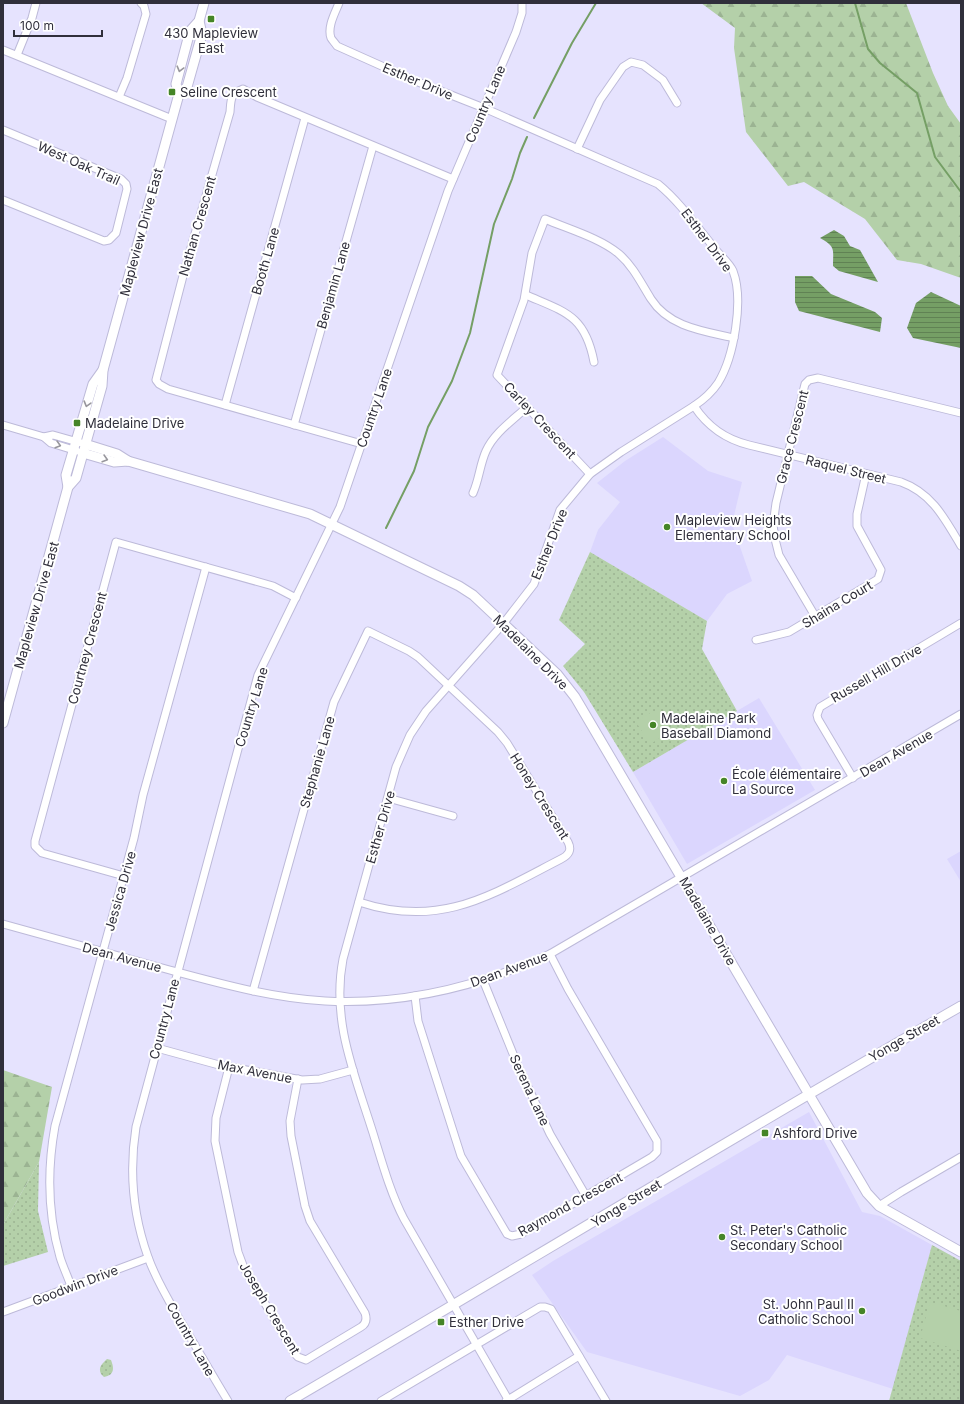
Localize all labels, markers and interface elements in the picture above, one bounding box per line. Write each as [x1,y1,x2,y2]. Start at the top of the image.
scale bar [14,12,102,38]
marker: 430 Mapleview East [206,14,216,24]
text: 100 m [20,18,54,33]
place label: 430 Mapleview East [164,25,258,56]
street label: Esther Drive [380,59,456,103]
street label: Country Lane [461,63,509,145]
one-way arrow [176,66,185,73]
place label: Seline Crescent [180,84,277,100]
marker: Seline Crescent [167,87,177,97]
street label: West Oak Trail [35,138,123,188]
street label: Mapleview Drive East [116,166,166,298]
street label: Nathan Crescent [175,174,219,278]
street label: Esther Drive [678,205,736,275]
street label: Booth Lane [248,225,282,297]
street label: Benjamin Lane [313,240,353,330]
street label: Country Lane [353,366,395,450]
street label: Carley Crescent [500,378,580,462]
street label: Grace Crescent [773,388,811,486]
one-way arrow [83,401,92,408]
place label: Madelaine Drive [85,415,184,431]
marker: Madelaine Drive [72,418,82,428]
one-way arrow [54,440,61,449]
street label: Raquel Street [804,451,888,487]
one-way arrow [102,454,109,463]
street label: Esther Drive [528,506,570,582]
place label: Mapleview Heights Elementary School [675,512,792,543]
marker: Mapleview Heights Elementary School [662,522,672,532]
street label: Mapleview Drive East [10,539,62,671]
street label: Shaina Court [799,577,875,631]
street label: Courtney Crescent [64,590,110,706]
street label: Madelaine Drive [490,611,572,693]
street label: Russell Hill Drive [828,640,924,706]
street label: Country Lane [231,665,271,749]
place label: Madelaine Park Baseball Diamond [661,710,771,741]
street label: Stephanie Lane [296,714,338,810]
marker: Madelaine Park Baseball Diamond [648,720,658,730]
street label: Dean Avenue [857,726,935,780]
street label: Honey Crescent [507,750,573,842]
place label: École élémentaire La Source [732,766,841,797]
marker: École élémentaire La Source [719,776,729,786]
street label: Esther Drive [362,789,398,865]
street label: Jessica Drive [101,849,139,933]
street label: Madelaine Drive [676,874,740,968]
street label: Dean Avenue [81,939,163,975]
street label: Dean Avenue [468,948,550,990]
street label: Country Lane [146,977,182,1061]
street label: Yonge Street [866,1011,942,1065]
street label: Serena Lane [507,1052,553,1128]
street label: Max Avenue [216,1056,294,1086]
place label: Ashford Drive [773,1125,857,1141]
marker: Ashford Drive [760,1128,770,1138]
street label: Raymond Crescent [515,1169,625,1239]
street label: Yonge Street [588,1176,664,1230]
place label: St. Peter's Catholic Secondary School [730,1222,847,1253]
marker: St. Peter's Catholic Secondary School [717,1232,727,1242]
street label: Joseph Crescent [236,1259,304,1357]
street label: Goodwin Drive [30,1261,120,1309]
place label: St. John Paul II Catholic School [758,1296,854,1327]
street label: Country Lane [163,1299,219,1379]
marker: St. John Paul II Catholic School [857,1306,867,1316]
place label: Esther Drive [449,1314,524,1330]
marker: Esther Drive [436,1317,446,1327]

